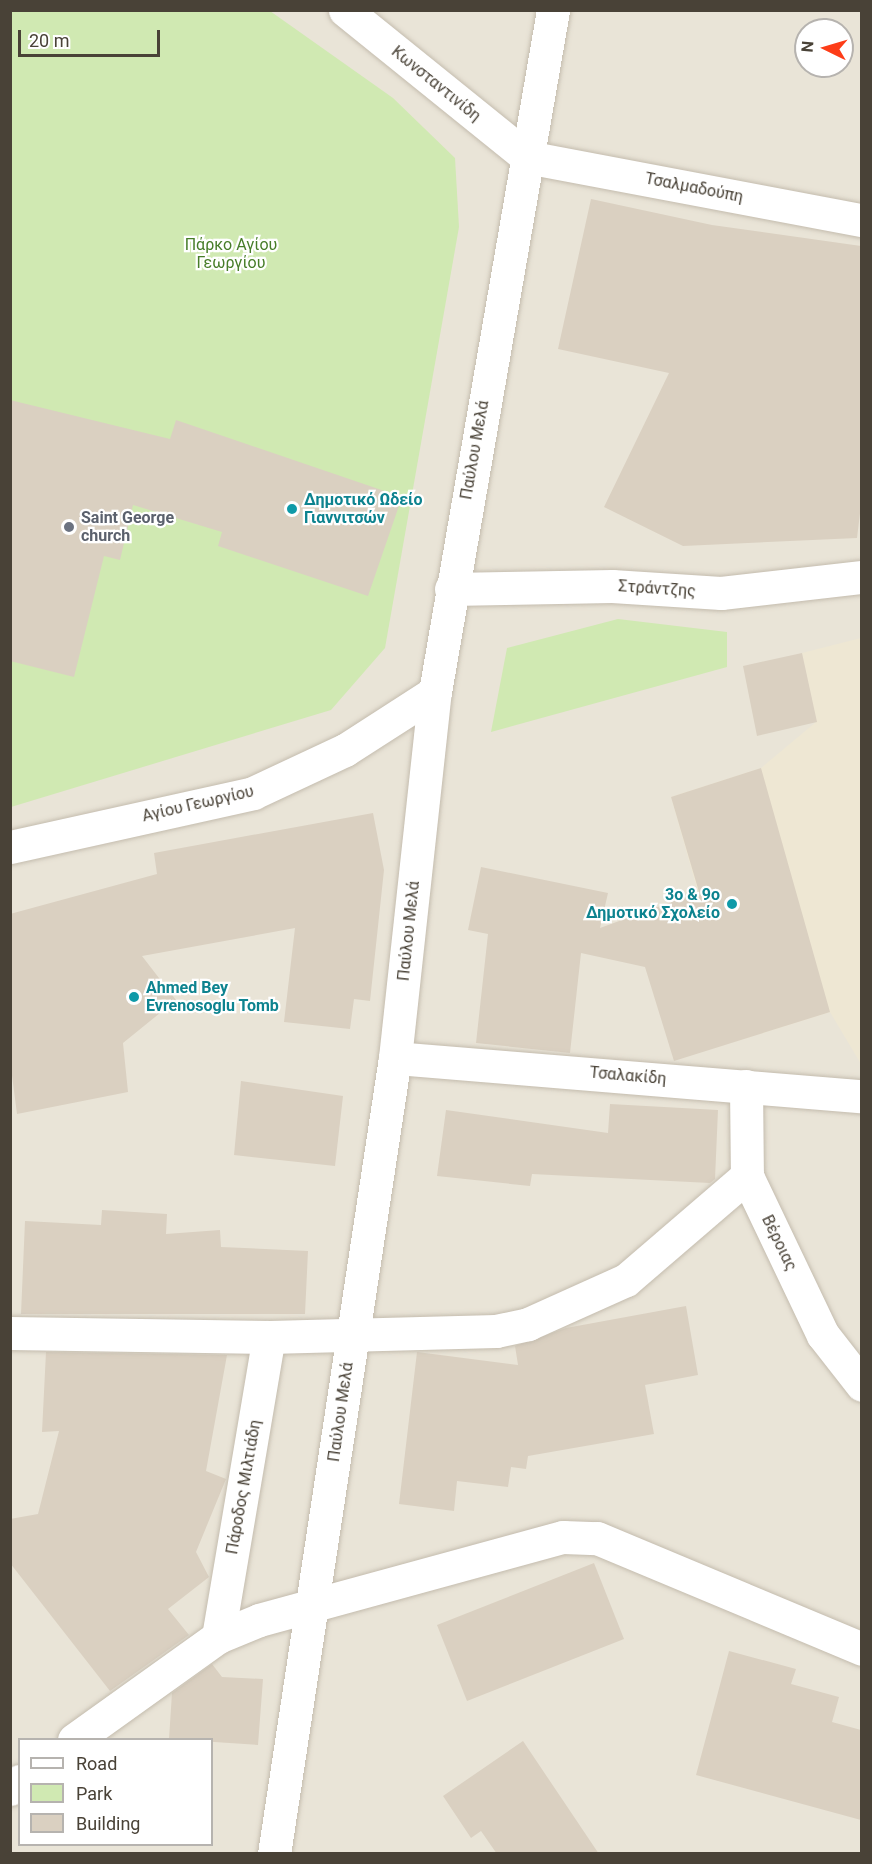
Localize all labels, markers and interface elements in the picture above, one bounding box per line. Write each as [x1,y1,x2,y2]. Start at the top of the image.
scale bar [21,18,164,56]
north arrow [794,18,854,78]
text: 20 m [29,30,69,51]
text: N [798,40,818,53]
street label: Κωνσταντινίδη [387,42,485,126]
street label: Τσαλμαδούπη [643,169,745,207]
park label: Πάρκο Αγίου Γεωργίου [185,235,277,273]
street label: Παύλου Μελά [457,399,493,501]
place label: Δημοτικό Ωδείο Γιαννιτσών [304,490,422,528]
marker: Δημοτικό Ωδείο Γιαννιτσών [285,502,299,516]
place label: Saint George church [81,508,174,546]
marker: Saint George church [62,520,76,534]
street label: Στράντζης [618,577,696,601]
street label: Αγίου Γεωργίου [140,782,256,826]
street label: Παύλου Μελά [394,880,424,982]
place label: 3ο & 9ο Δημοτικό Σχολείο [586,885,720,923]
marker: 3ο & 9ο Δημοτικό Σχολείο [725,897,739,911]
place label: Ahmed Bey Evrenosoglu Tomb [146,978,279,1016]
marker: Ahmed Bey Evrenosoglu Tomb [127,990,141,1004]
street label: Τσαλακίδη [589,1063,667,1089]
street label: Βέροιας [757,1212,801,1274]
street label: Παύλου Μελά [325,1361,357,1463]
street label: Πάροδος Μιλτιάδη [223,1418,265,1556]
legend [18,1738,213,1846]
text: Road [76,1753,117,1774]
text: Park [76,1783,112,1804]
text: Building [76,1813,140,1834]

